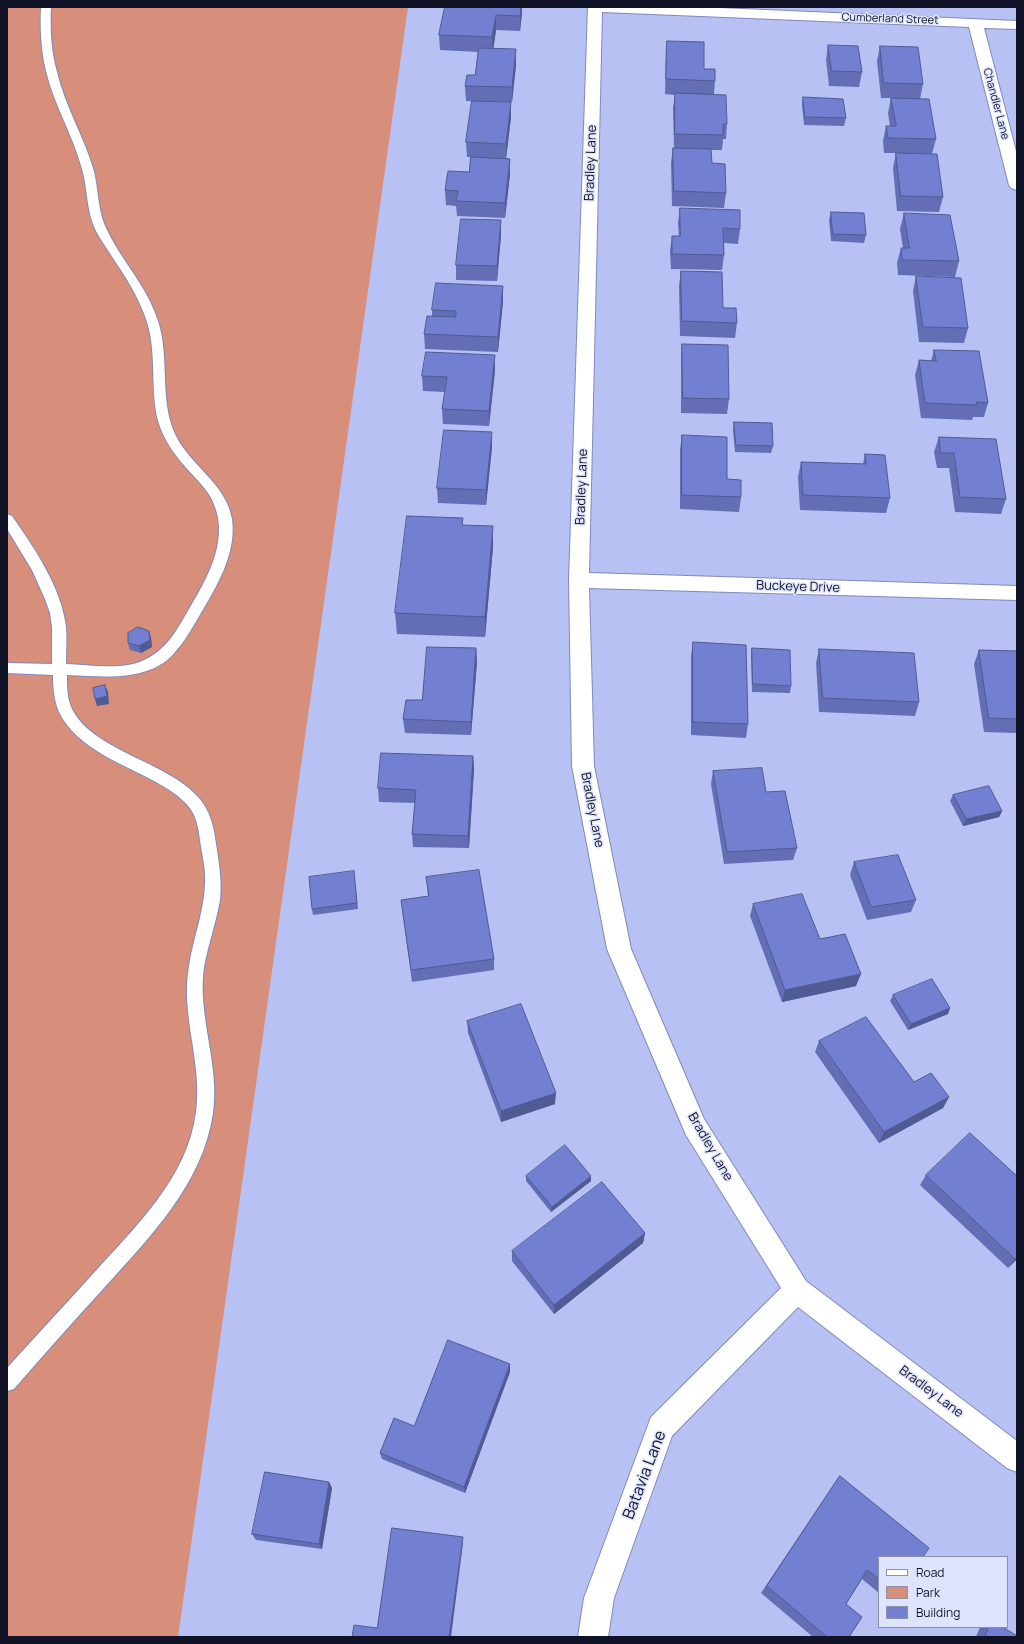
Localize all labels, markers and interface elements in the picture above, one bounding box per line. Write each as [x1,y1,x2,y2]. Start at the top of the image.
street label: Cumberland Street [841,11,939,27]
street label: Chandler Lane [980,67,1012,141]
street label: Bradley Lane [582,125,600,201]
street label: Bradley Lane [573,449,591,525]
street label: Buckeye Drive [756,578,840,596]
street label: Bradley Lane [577,771,607,849]
street label: Bradley Lane [684,1110,736,1184]
street label: Bradley Lane [896,1363,966,1421]
street label: Batavia Lane [619,1428,671,1522]
legend [878,1556,1008,1628]
text: Road [916,1564,944,1581]
text: Park [916,1584,940,1601]
text: Building [916,1604,960,1621]

